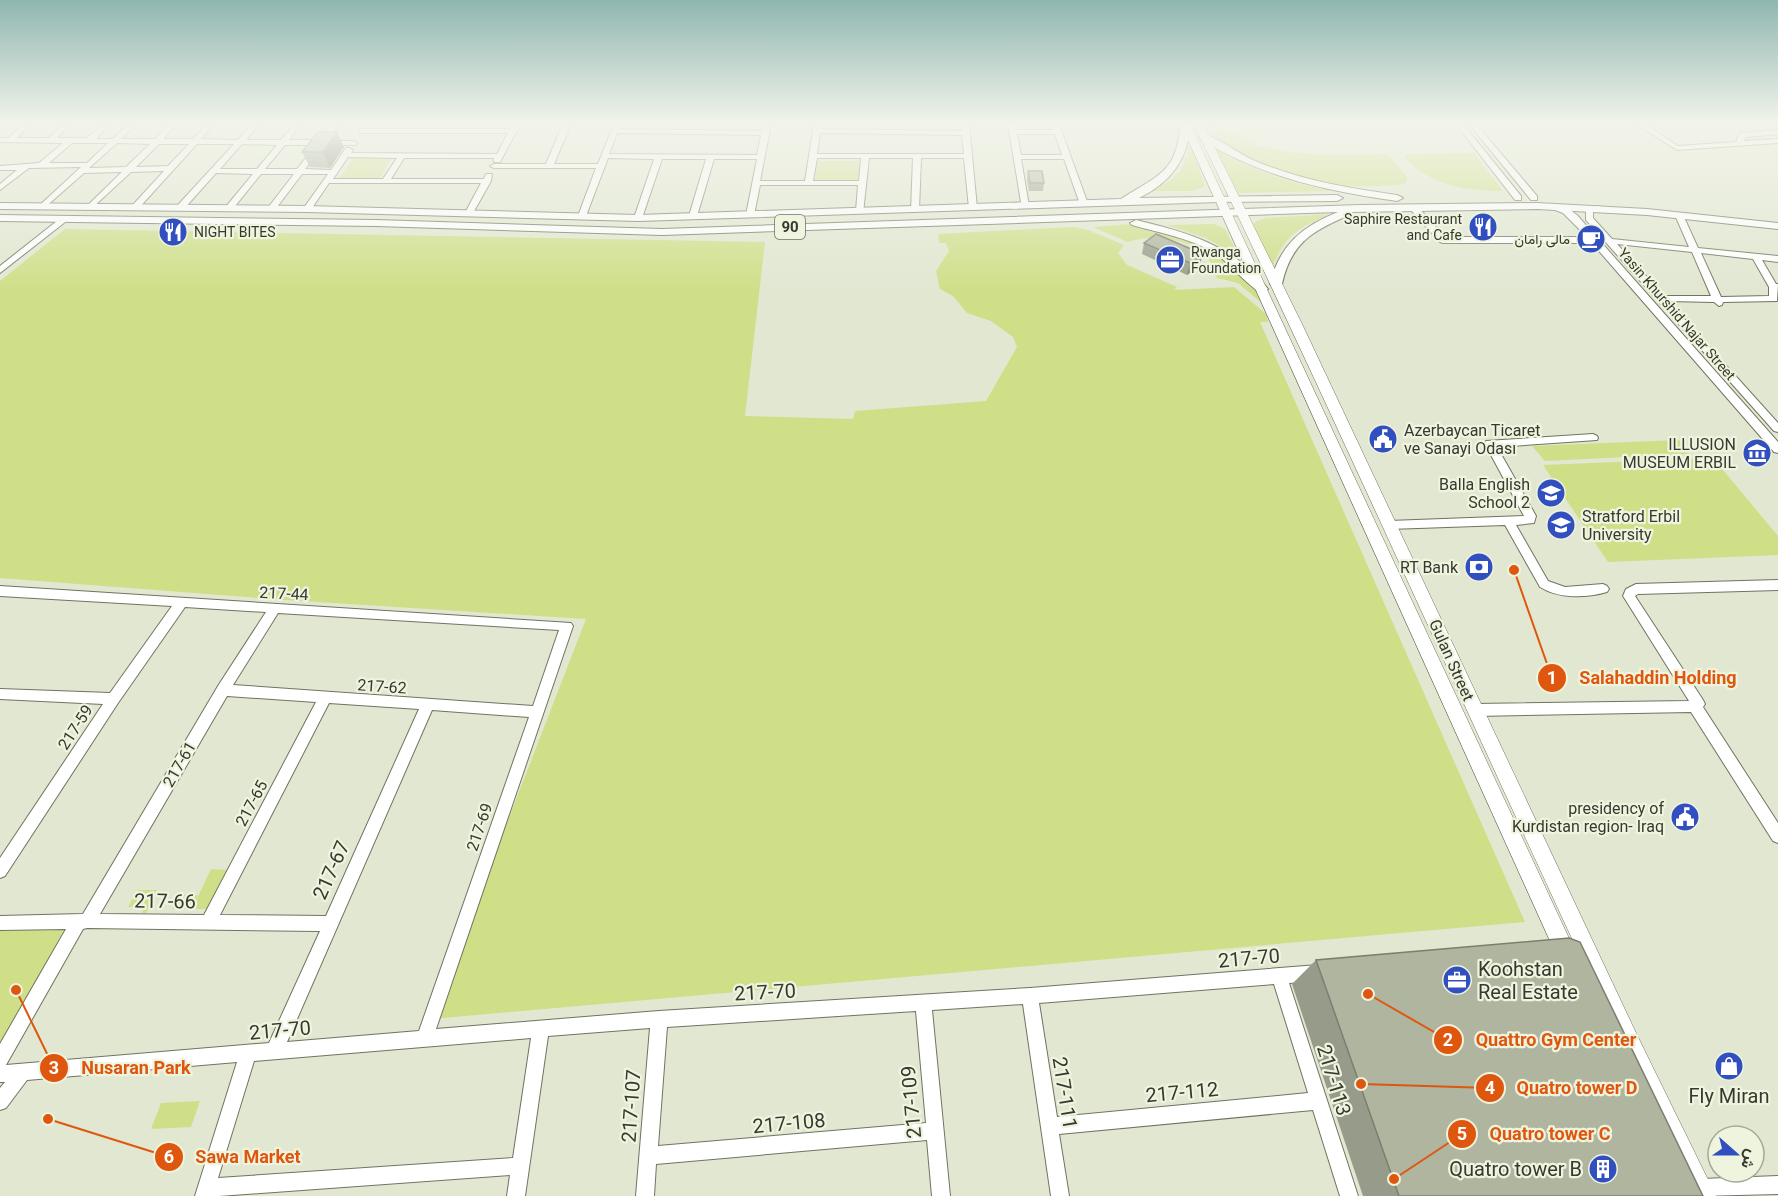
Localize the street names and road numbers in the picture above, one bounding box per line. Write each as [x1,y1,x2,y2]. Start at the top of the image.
road number: 90 [775,215,805,239]
street label: Yasin Khurshid Najar Street [1615,245,1739,384]
street label: 217-44 [259,583,309,604]
street label: Gulan Street [1425,616,1478,704]
street label: 217-62 [357,675,407,698]
street label: 217-59 [54,701,97,753]
street label: 217-61 [159,738,200,790]
street label: 217-65 [231,777,271,829]
street label: 217-69 [462,801,496,854]
street label: 217-67 [307,837,355,903]
street label: 217-66 [134,888,196,914]
street label: 217-70 [1217,943,1281,973]
street label: 217-70 [734,978,796,1006]
street label: 217-70 [248,1015,312,1045]
street label: 217-113 [1312,1042,1356,1118]
street label: 217-111 [1047,1055,1083,1131]
street label: 217-109 [896,1065,926,1139]
street label: 217-107 [616,1069,646,1143]
street label: 217-112 [1145,1077,1219,1107]
street label: 217-108 [752,1108,826,1138]

